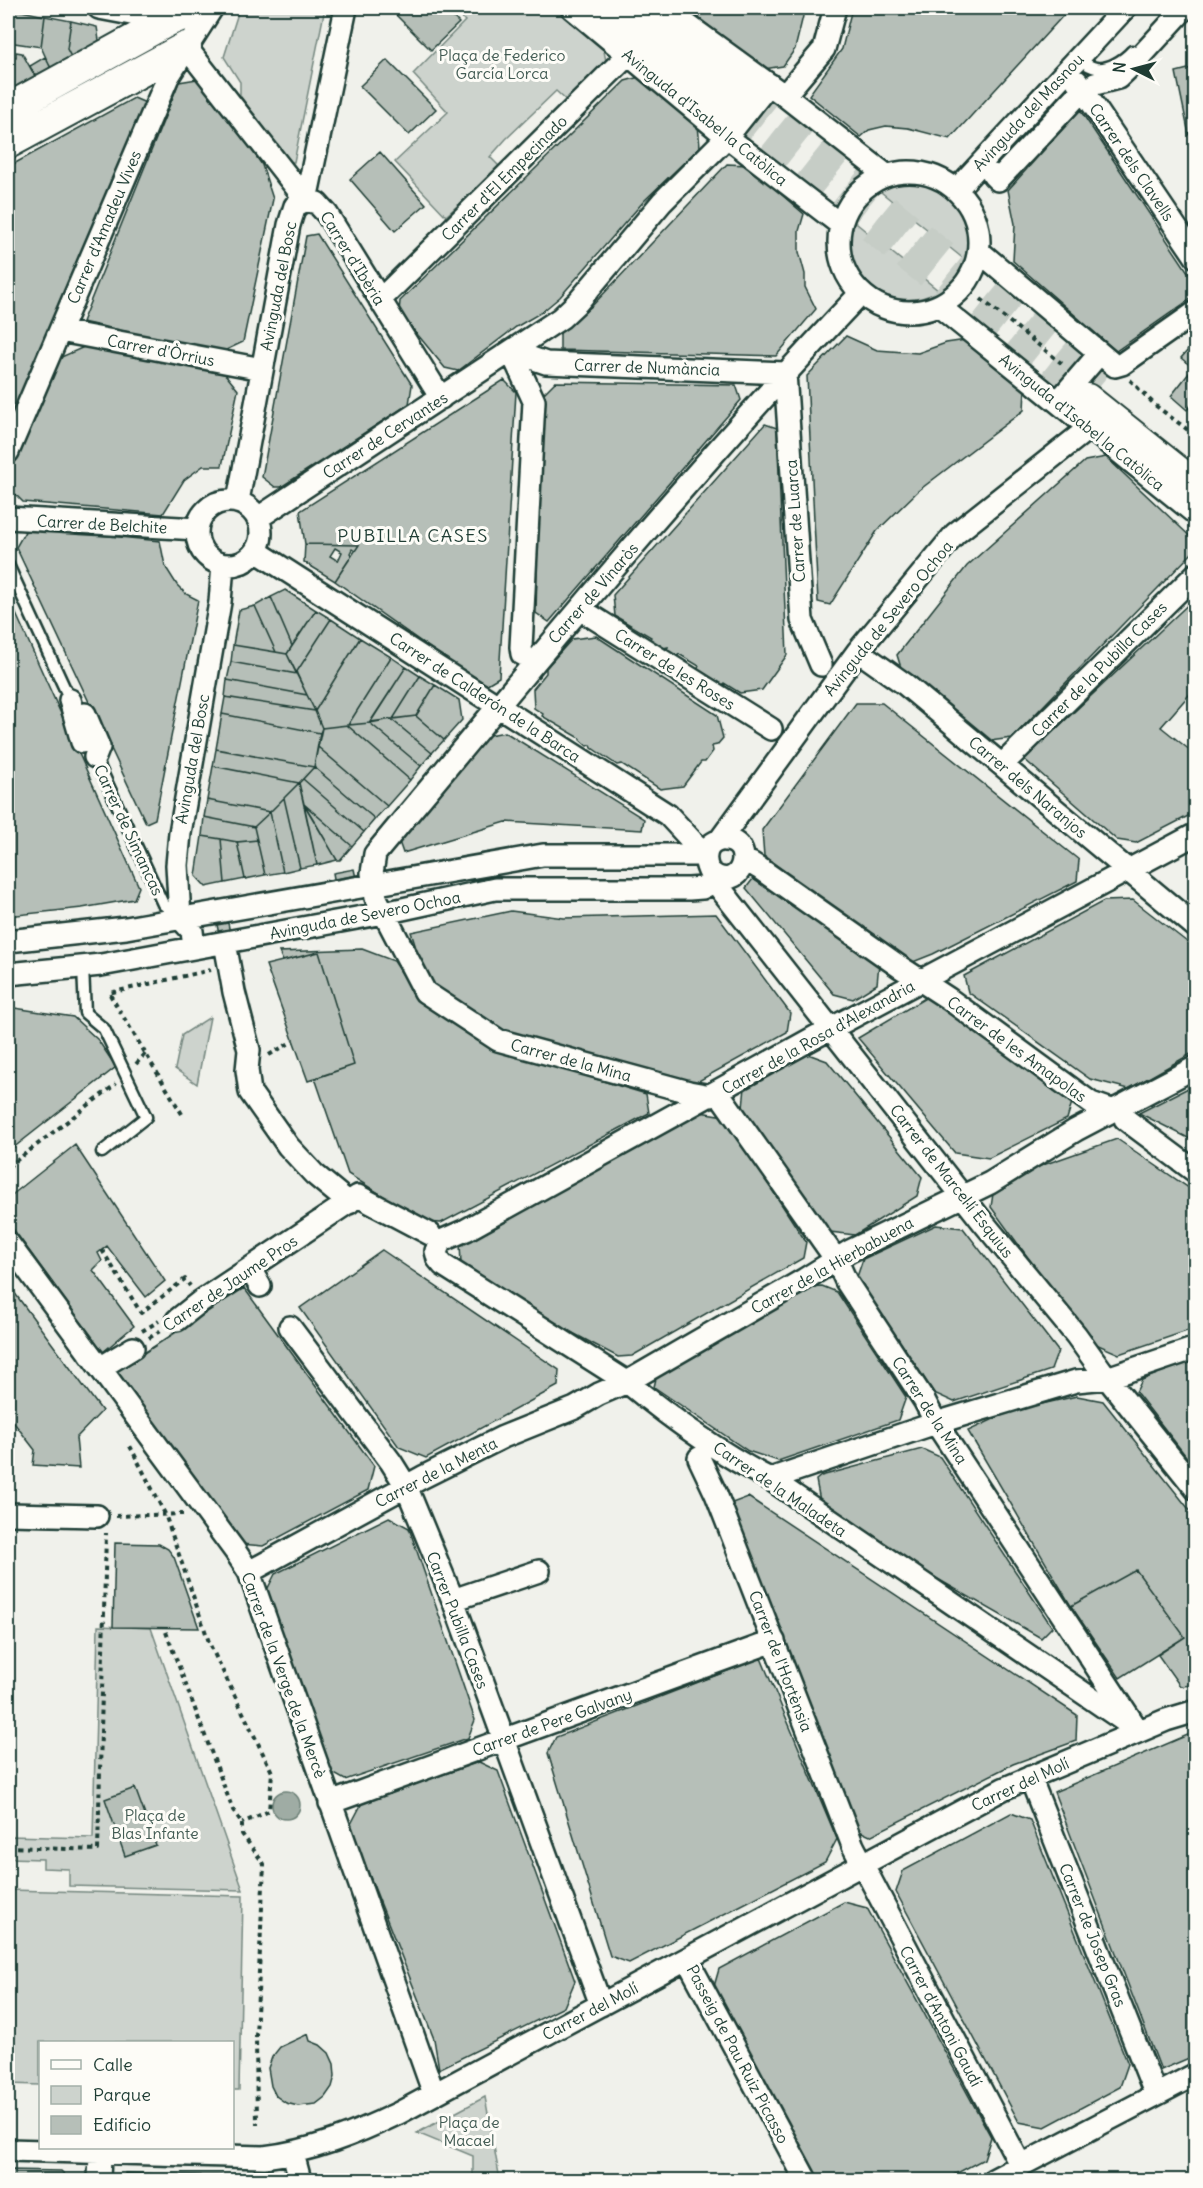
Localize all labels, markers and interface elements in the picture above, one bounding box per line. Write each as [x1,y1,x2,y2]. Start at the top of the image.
north arrow [1104,39,1164,99]
street label: Avinguda d'Isabel la Catòlica [618,44,792,190]
park label: Plaça de Federico García Lorca [439,45,565,83]
street label: Avinguda del Masnou [968,49,1088,175]
text: N [1109,61,1130,74]
street label: Carrer dels Clavells [1085,99,1179,225]
street label: Carrer d'El Empecinado [437,111,571,245]
street label: Carrer d'Amadeu Vives [63,147,145,307]
street label: Carrer d'Ibèria [316,207,390,309]
street label: Avinguda del Bosc [256,220,300,352]
street label: Carrer d'Òrrius [106,330,216,370]
street label: Avinguda d'Isabel la Catòlica [995,349,1169,495]
street label: Carrer de Numància [573,354,721,380]
street label: Carrer de Cervantes [319,387,451,483]
street label: Carrer de Luarca [781,459,809,583]
street label: Carrer de Belchite [36,511,168,537]
district label: PUBILLA CASES [337,524,489,547]
street label: Avinguda de Severo Ochoa [819,536,957,700]
street label: Carrer de Vinaròs [544,538,642,648]
street label: Carrer de la Pubilla Cases [1027,597,1171,741]
street label: Carrer de les Roses [611,624,739,714]
street label: Carrer de Calderón de la Barca [386,628,584,766]
street label: Avinguda del Bosc [171,692,213,826]
street label: Carrer dels Naranjos [965,732,1091,842]
street label: Carrer de Simancas [90,761,168,899]
street label: Avinguda de Severo Ochoa [268,887,462,943]
street label: Carrer de la Rosa d'Alexandria [718,975,918,1099]
street label: Carrer de les Amapolas [943,992,1091,1106]
street label: Carrer de la Mina [508,1034,634,1086]
street label: Carrer de Marcel·lí Esquius [886,1100,1018,1262]
street label: Carrer de la Hierbabuena [747,1212,917,1318]
street label: Carrer de Jaume Pros [159,1231,301,1335]
street label: Carrer de la Mina [888,1352,972,1468]
street label: Carrer de la Menta [372,1433,500,1511]
street label: Carrer de la Maladeta [710,1437,850,1541]
street label: Carrer Pubilla Cases [423,1549,493,1691]
street label: Carrer de la Verge de la Mercè [237,1569,331,1781]
street label: Carrer de l'Hortènsia [745,1588,817,1734]
street label: Carrer de Pere Galvany [469,1684,635,1760]
street label: Carrer del Molí [968,1752,1072,1815]
park label: Plaça de Blas Infante [111,1805,199,1843]
street label: Carrer de Josep Gras [1055,1860,1131,2010]
street label: Carrer d'Antoni Gaudí [895,1942,987,2090]
street label: Passeig de Pau Ruiz Picasso [682,1961,794,2147]
street label: Carrer del Molí [539,1977,642,2045]
legend [39,2041,234,2149]
text: Calle [93,2053,133,2076]
text: Parque [93,2083,151,2106]
park label: Plaça de Macael [438,2112,500,2150]
text: Edificio [93,2113,151,2136]

